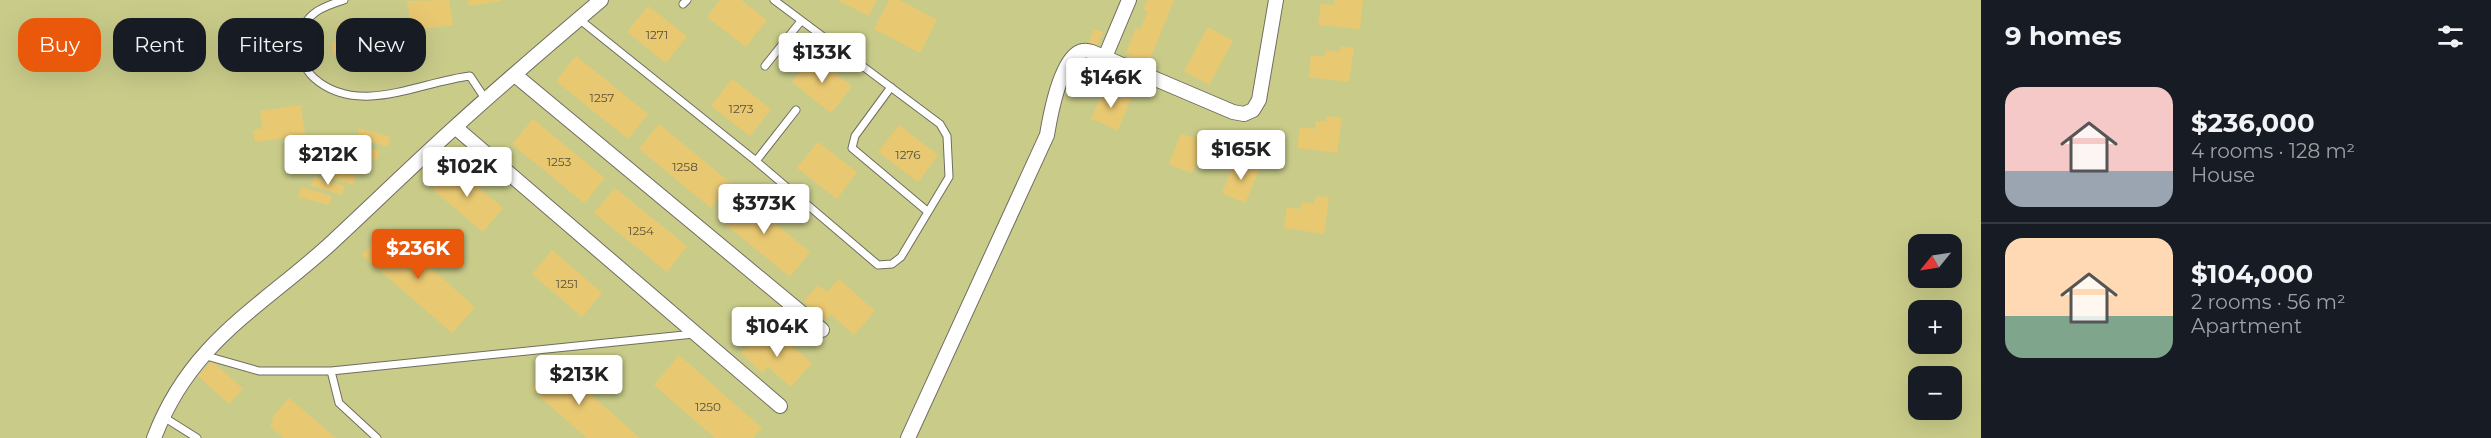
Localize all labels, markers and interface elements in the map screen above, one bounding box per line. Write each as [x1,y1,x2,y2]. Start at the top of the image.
chip: Buy [18,18,101,72]
chip: Rent [113,18,206,72]
chip: Filters [218,18,324,72]
chip: New [336,18,426,72]
text: 9 homes [2005,20,2122,52]
icon: filters [2434,20,2467,53]
house number: 1271 [646,27,668,42]
pin: $133K [780,33,864,84]
text: $133K [793,40,851,64]
pin: $146K [1069,58,1153,109]
text: $146K [1080,65,1142,89]
house number: 1257 [590,90,614,105]
house number: 1273 [729,101,754,116]
text: $236,000 [2191,107,2315,139]
icon: home [2053,111,2125,183]
pin: $165K [1199,130,1283,181]
pin: $212K [286,135,370,186]
text: $165K [1211,137,1271,161]
text: 4 rooms · 128 m² [2191,139,2355,163]
text: $212K [299,142,358,166]
pin: $102K [425,147,509,198]
house number: 1276 [895,147,921,162]
text: $102K [437,154,497,178]
house number: 1253 [547,154,572,169]
house number: 1258 [672,159,698,174]
text: House [2191,163,2255,187]
pin: $373K [722,184,806,235]
text: $373K [732,191,796,215]
house number: 1254 [628,223,654,238]
pin: $236K [376,229,460,280]
north arrow [1908,234,1962,288]
map controls [1908,234,1962,420]
text: $236K [386,236,450,260]
text: $104,000 [2191,258,2313,290]
icon: home [2053,262,2125,334]
house number: 1251 [556,276,578,291]
text: 2 rooms · 56 m² [2191,290,2346,314]
button: + [1908,300,1962,354]
pin: $104K [735,307,819,358]
text: $104K [746,314,808,338]
text: Apartment [2191,314,2302,338]
pin: $213K [537,355,621,406]
text: $213K [549,362,609,386]
button: − [1908,366,1962,420]
house number: 1250 [695,399,721,414]

